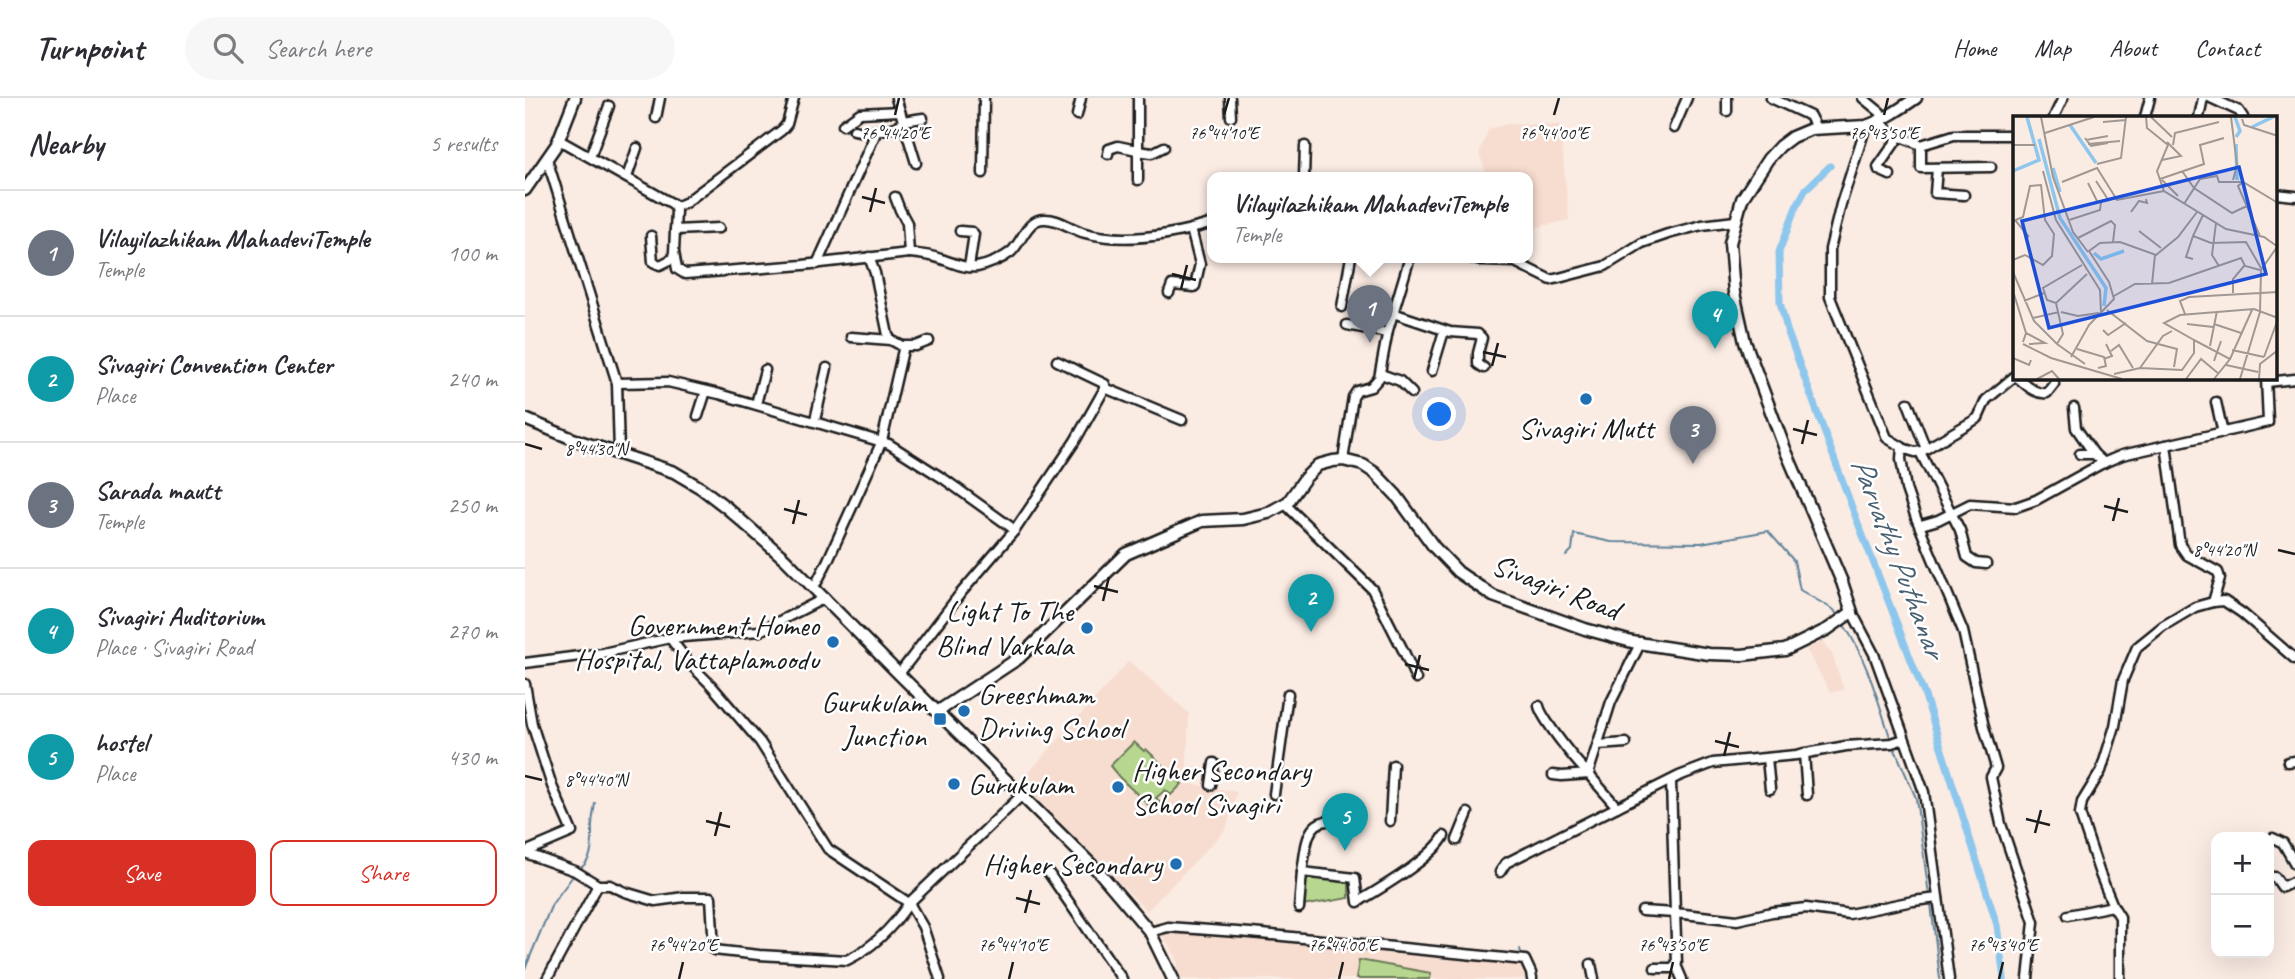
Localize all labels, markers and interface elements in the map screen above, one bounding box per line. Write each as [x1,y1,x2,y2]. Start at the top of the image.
search box [185,17,675,80]
text: Turnpoint [35,27,143,69]
icon: search [209,29,247,67]
text: Search here [265,32,371,65]
text: Home [1953,33,1996,63]
text: Map [2034,33,2071,63]
text: About [2109,33,2157,63]
text: Contact [2195,33,2260,63]
inset map [2013,116,2277,380]
text: 76°44'20"E [860,122,932,144]
text: 76°44'10"E [1189,122,1261,144]
text: 76°44'00"E [1519,122,1591,144]
text: 76°43'50"E [1849,122,1921,144]
text: Nearby [28,125,104,163]
text: 5 results [430,129,497,158]
popup [1207,172,1533,263]
text: Vilayilazhikam MahadeviTemple [1233,187,1507,220]
text: Temple [1233,220,1281,249]
text: Vilayilazhikam MahadeviTemple [95,222,370,255]
text: 1 [46,239,56,268]
text: 100 m [448,239,497,268]
text: Temple [95,255,144,284]
pin: 1 [1347,285,1393,343]
pin: 4 [1692,291,1738,349]
text: Sivagiri Convention Center [95,348,332,381]
text: 2 [46,365,56,394]
text: 240 m [448,365,497,394]
text: Place [95,381,135,410]
marker: Sivagiri Mutt [1578,391,1594,407]
your location [1422,397,1456,431]
pin: 3 [1670,406,1716,464]
place label: Sivagiri Mutt [1518,409,1657,447]
text: 8°44'30"N [565,438,631,460]
water label: Parvathy Puthanar [1842,451,1957,668]
text: Sarada mautt [95,474,220,507]
text: 3 [46,491,56,520]
text: 250 m [448,491,497,520]
text: Temple [95,507,144,536]
text: 8°44'20"N [2193,539,2259,561]
street label: Sivagiri Road [1487,545,1629,630]
pin: 2 [1288,574,1334,632]
place label: Light To The Blind Varkala [936,592,1075,664]
text: Sivagiri Auditorium [95,600,264,633]
place label: Government Homeo Hospital, Vattaplamoodu [575,606,821,678]
text: 4 [46,617,56,646]
text: 270 m [448,617,497,646]
marker: Light To The Blind Varkala [1079,620,1095,636]
text: Place · Sivagiri Road [95,633,253,662]
marker: Government Homeo Hospital, Vattaplamoodu [825,634,841,650]
place label: Greeshmam Driving School [978,675,1129,747]
place label: Gurukulam Junction [821,683,928,755]
marker: Greeshmam Driving School [956,703,972,719]
marker: Gurukulam Junction [932,711,948,727]
text: hostel [95,726,148,759]
text: 5 [46,743,56,772]
text: 430 m [448,743,497,772]
place label: Higher Secondary School Sivagiri [1132,751,1313,823]
text: Place [95,759,135,788]
place label: Gurukulam [968,765,1075,803]
text: 8°44'40"N [565,769,631,791]
marker: Gurukulam [946,776,962,792]
marker: Higher Secondary School Sivagiri [1110,779,1126,795]
pin: 5 [1322,793,1368,851]
map controls [2211,832,2274,958]
button: + [2211,832,2274,895]
button: Save [28,840,256,906]
button: Share [270,840,497,906]
place label: Higher Secondary [983,845,1164,883]
marker: Higher Secondary [1168,856,1184,872]
button: − [2211,895,2274,958]
text: 76°44'20"E [648,934,720,956]
text: 76°44'10"E [978,934,1050,956]
text: 76°44'00"E [1308,934,1380,956]
text: 76°43'50"E [1638,934,1710,956]
text: 76°43'40"E [1968,934,2040,956]

